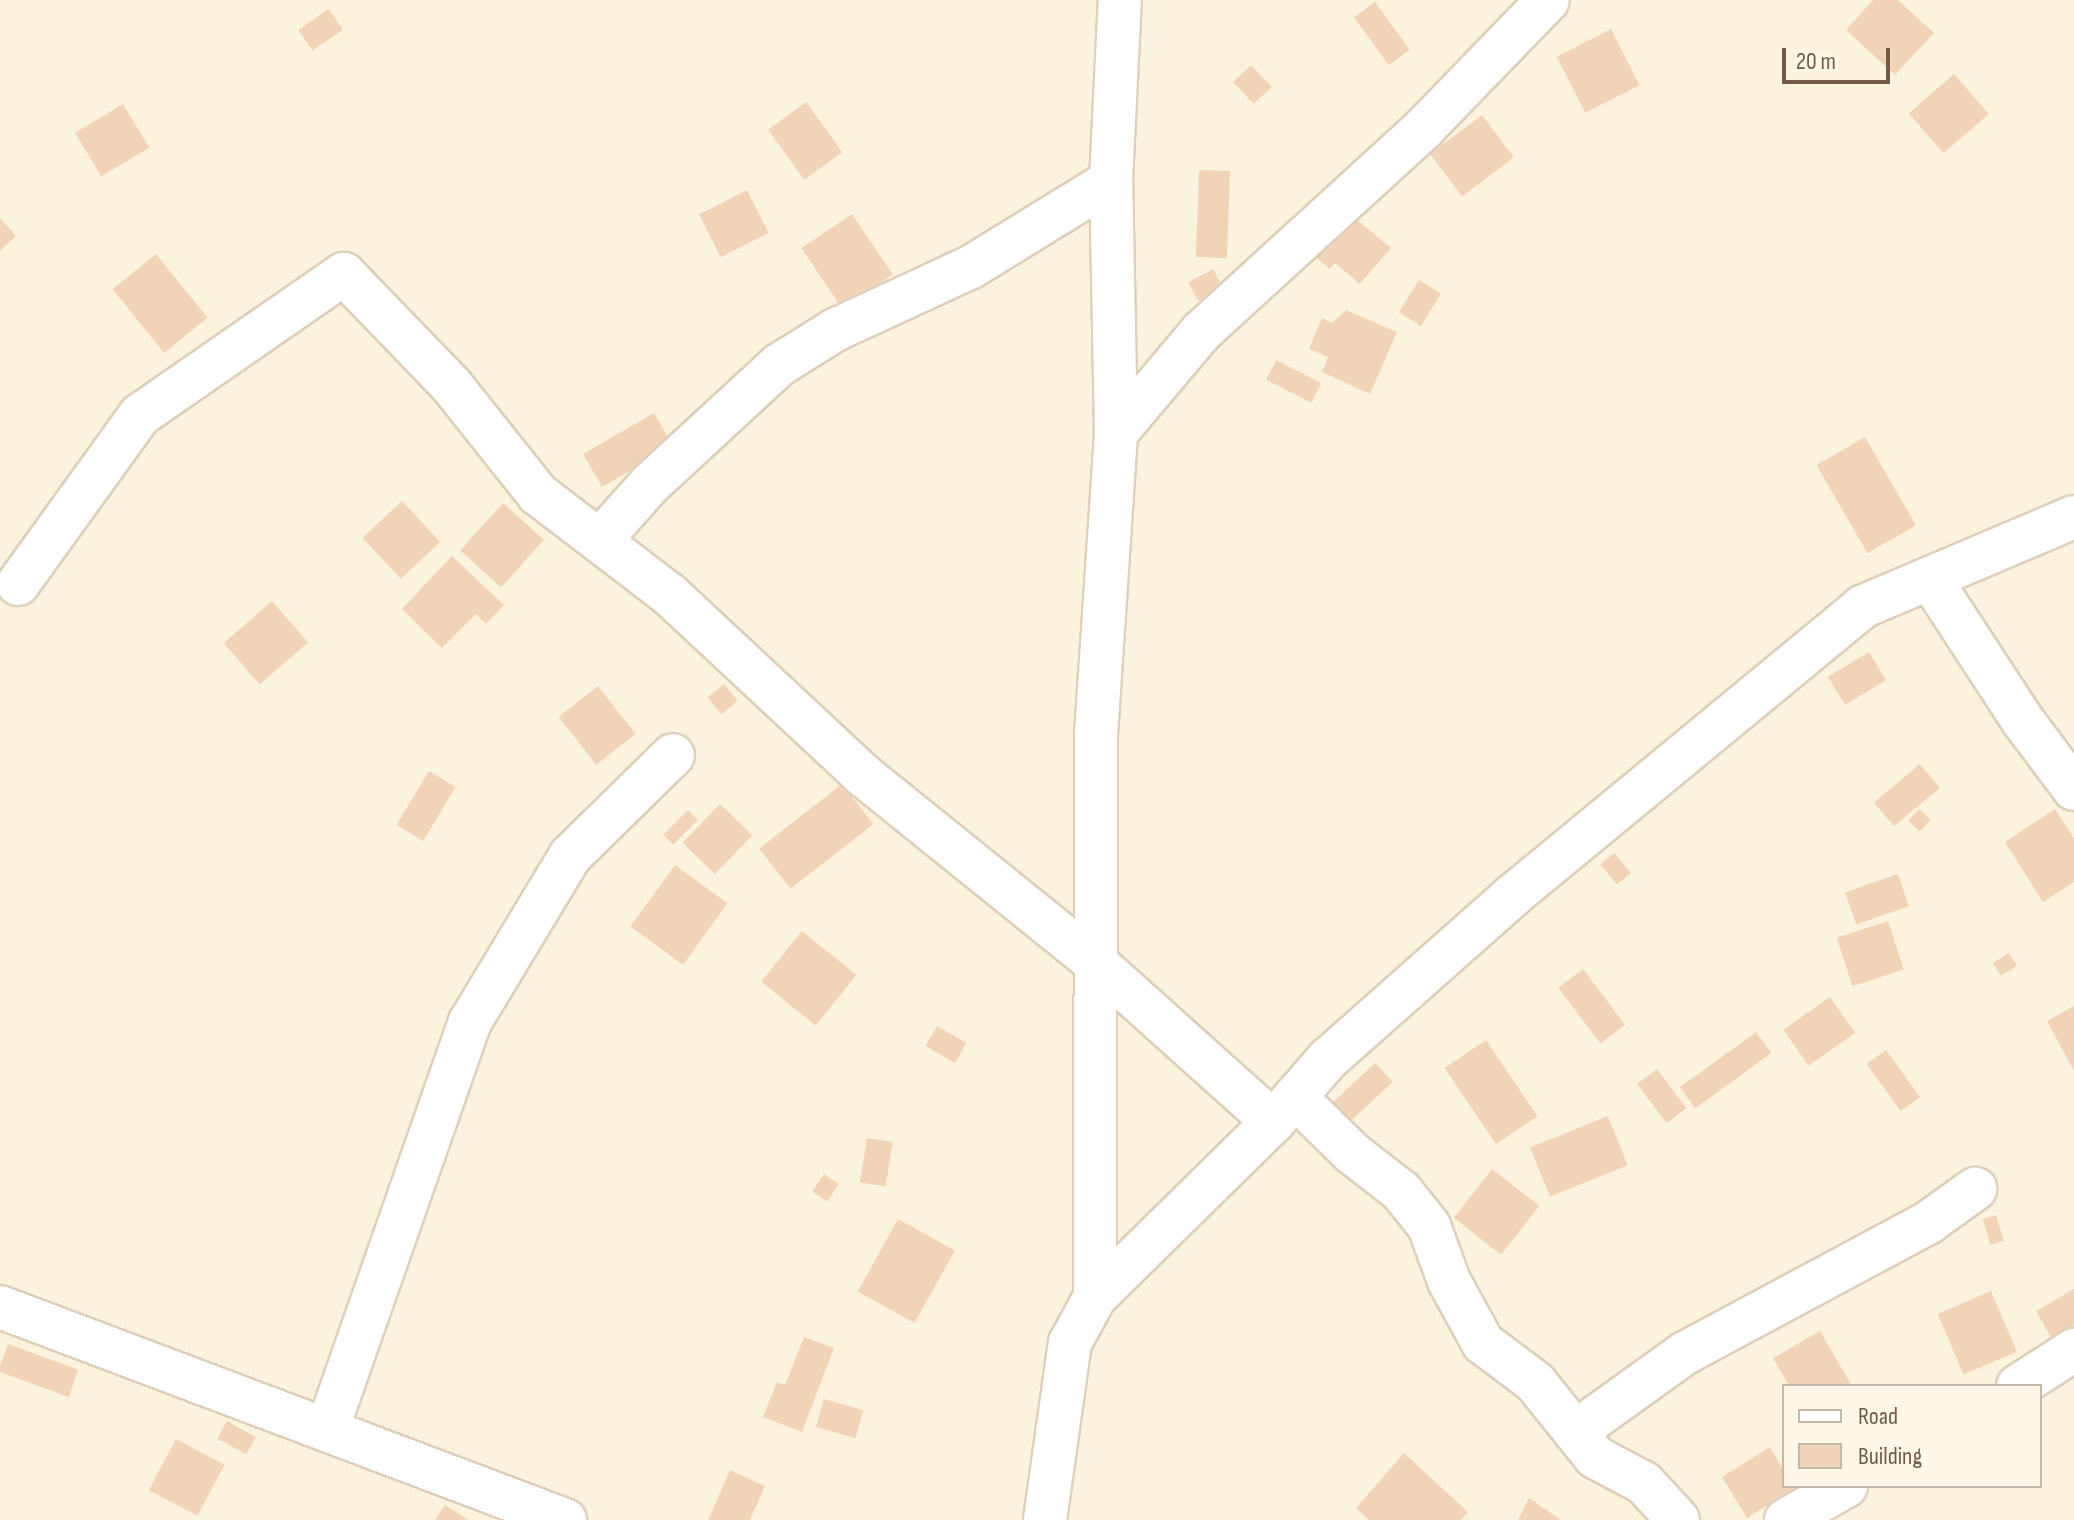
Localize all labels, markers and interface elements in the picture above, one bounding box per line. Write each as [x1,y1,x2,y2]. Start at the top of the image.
scale bar [1786,32,1894,82]
text: 20 m [1796,47,1836,76]
legend [1782,1384,2042,1488]
text: Road [1858,1402,1898,1431]
text: Building [1858,1442,1922,1471]

